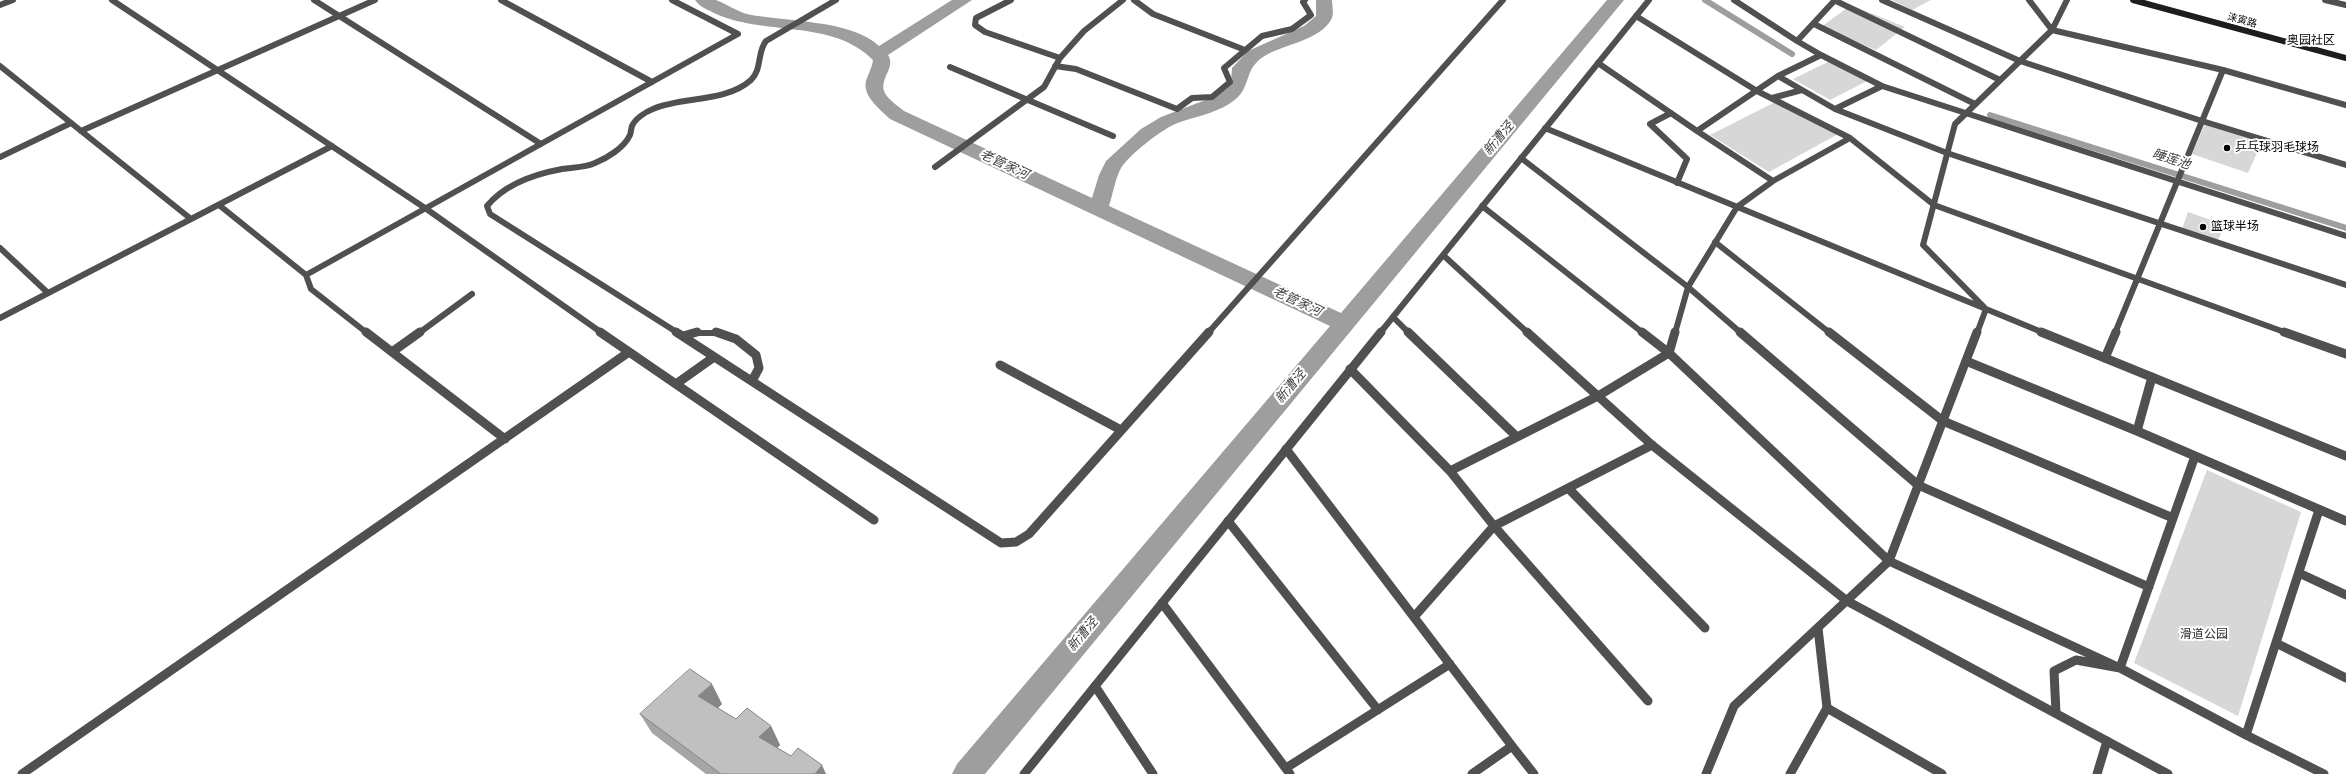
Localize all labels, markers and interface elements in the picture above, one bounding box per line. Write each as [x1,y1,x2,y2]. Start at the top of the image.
street label: 涞寅路 [2226,11,2258,31]
district label: 奥园社区 [2287,34,2335,48]
water label: 新漕泾 [1480,119,1518,159]
place label: 乒乓球羽毛球场 [2235,141,2319,155]
marker: 乒乓球羽毛球场 [2222,143,2232,153]
water label: 老管家河 [977,147,1031,183]
water label: 睡莲池 [2150,147,2192,173]
place label: 篮球半场 [2211,220,2259,234]
marker: 篮球半场 [2198,222,2208,232]
water label: 老管家河 [1270,284,1324,320]
water label: 新漕泾 [1272,367,1310,407]
water label: 新漕泾 [1064,615,1102,655]
park label: 滑道公园 [2180,628,2228,642]

